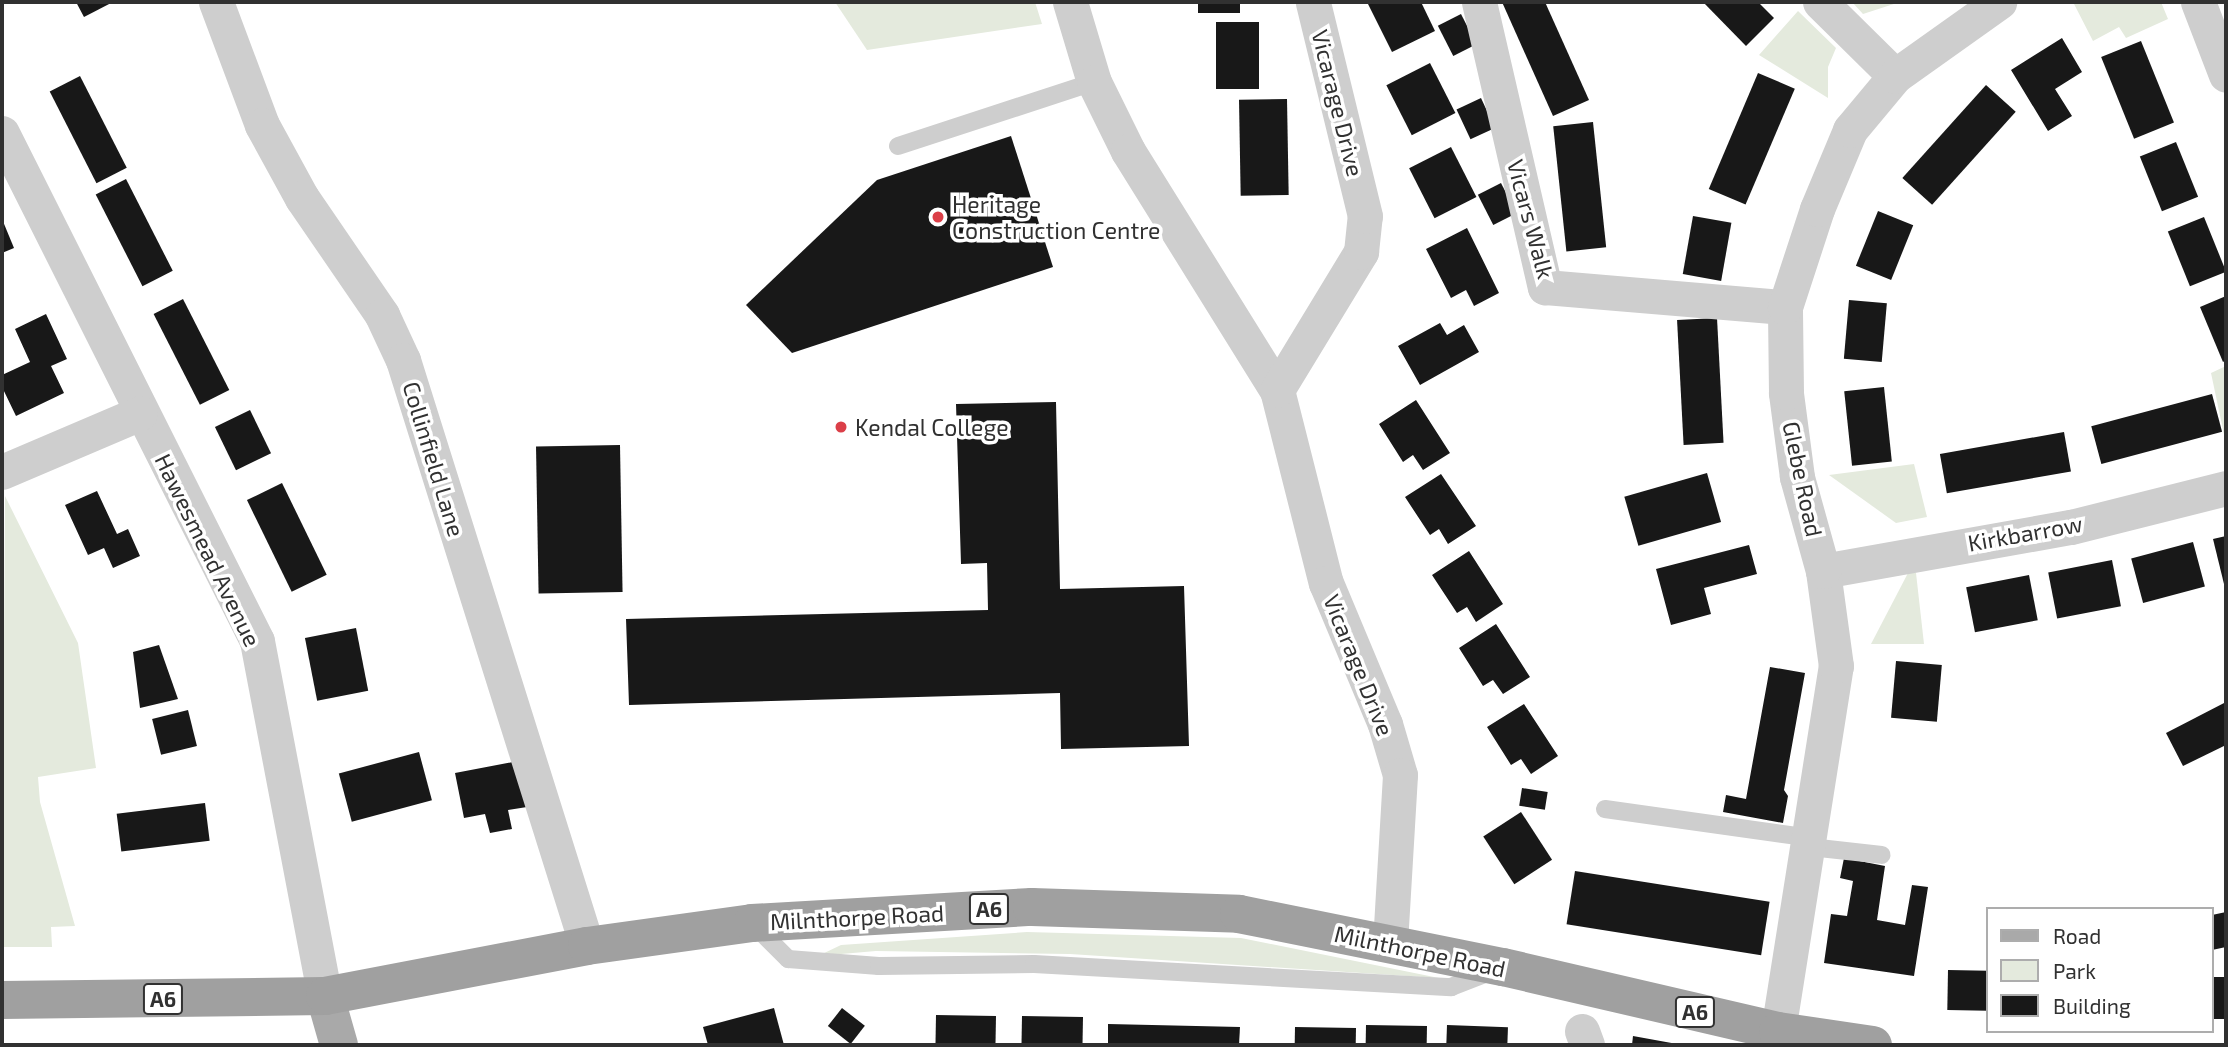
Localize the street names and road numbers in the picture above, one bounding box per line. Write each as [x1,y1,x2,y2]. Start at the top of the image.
street label: Vicarage Drive [1306,27,1370,179]
street label: Vicars Walk [1502,156,1560,282]
street label: Collinfield Lane [397,378,471,540]
street label: Glebe Road [1777,419,1829,539]
street label: Hawesmead Avenue [149,449,267,651]
street label: Kirkbarrow [1965,509,2085,557]
street label: Vicarage Drive [1318,590,1400,740]
road number: A6 [968,892,1010,926]
street label: Milnthorpe Road [769,899,945,935]
street label: Milnthorpe Road [1332,919,1508,983]
road number: A6 [142,982,184,1016]
road number: A6 [1674,995,1716,1030]

